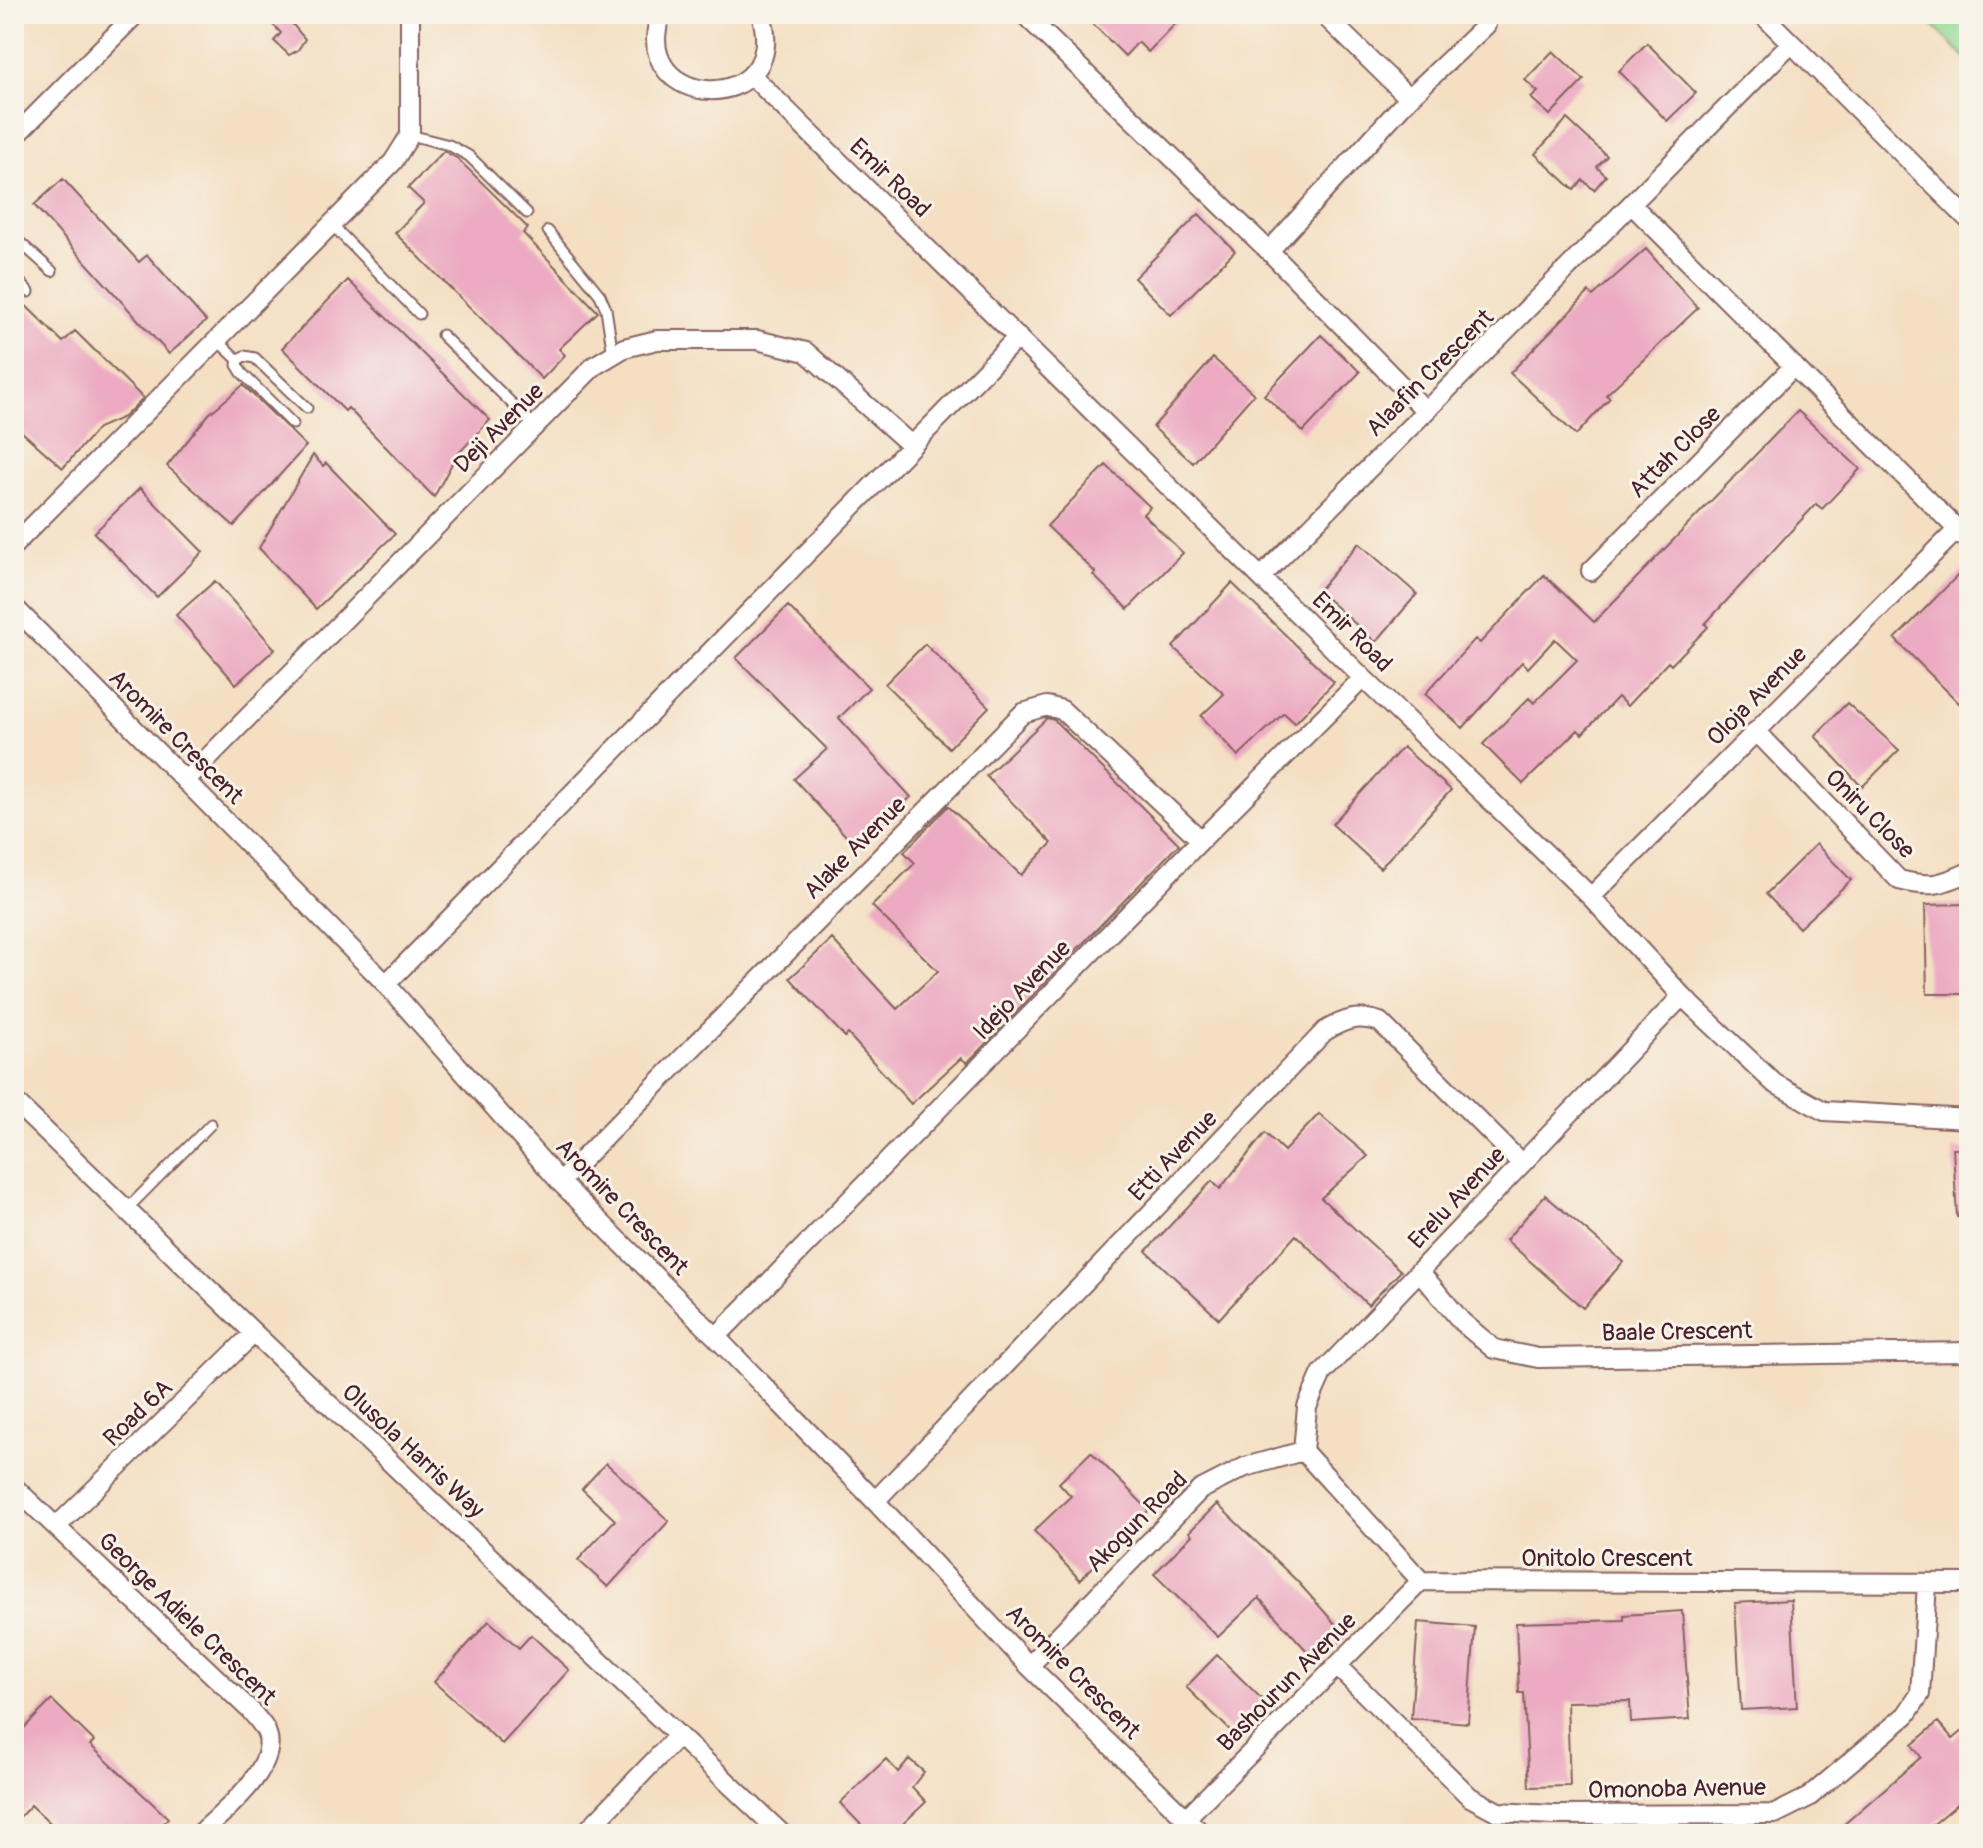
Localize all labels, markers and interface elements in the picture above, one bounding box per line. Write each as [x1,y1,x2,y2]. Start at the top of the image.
street label: Emir Road [843,132,937,224]
street label: Alaafin Crescent [1360,303,1500,443]
street label: Deji Avenue [448,377,550,479]
street label: Attah Close [1623,400,1727,504]
street label: Emir Road [1306,586,1398,678]
street label: Oloja Avenue [1701,640,1813,752]
street label: Aromire Crescent [103,664,250,811]
street label: Oniru Close [1819,763,1921,865]
street label: Alake Avenue [798,791,912,905]
street label: Idejo Avenue [967,934,1077,1046]
street label: Etti Avenue [1123,1104,1224,1207]
street label: Aromire Crescent [550,1133,695,1282]
street label: Erelu Avenue [1402,1141,1512,1255]
street label: Baale Crescent [1601,1316,1753,1348]
street label: Road 6A [98,1373,178,1453]
street label: Olusola Harris Way [336,1378,490,1524]
street label: Akogun Road [1080,1465,1194,1579]
street label: George Adiele Crescent [92,1526,282,1712]
street label: Onitolo Crescent [1521,1544,1693,1573]
street label: Aromire Crescent [1000,1599,1147,1746]
street label: Bashourun Avenue [1211,1606,1363,1758]
street label: Omonoba Avenue [1588,1773,1766,1805]

